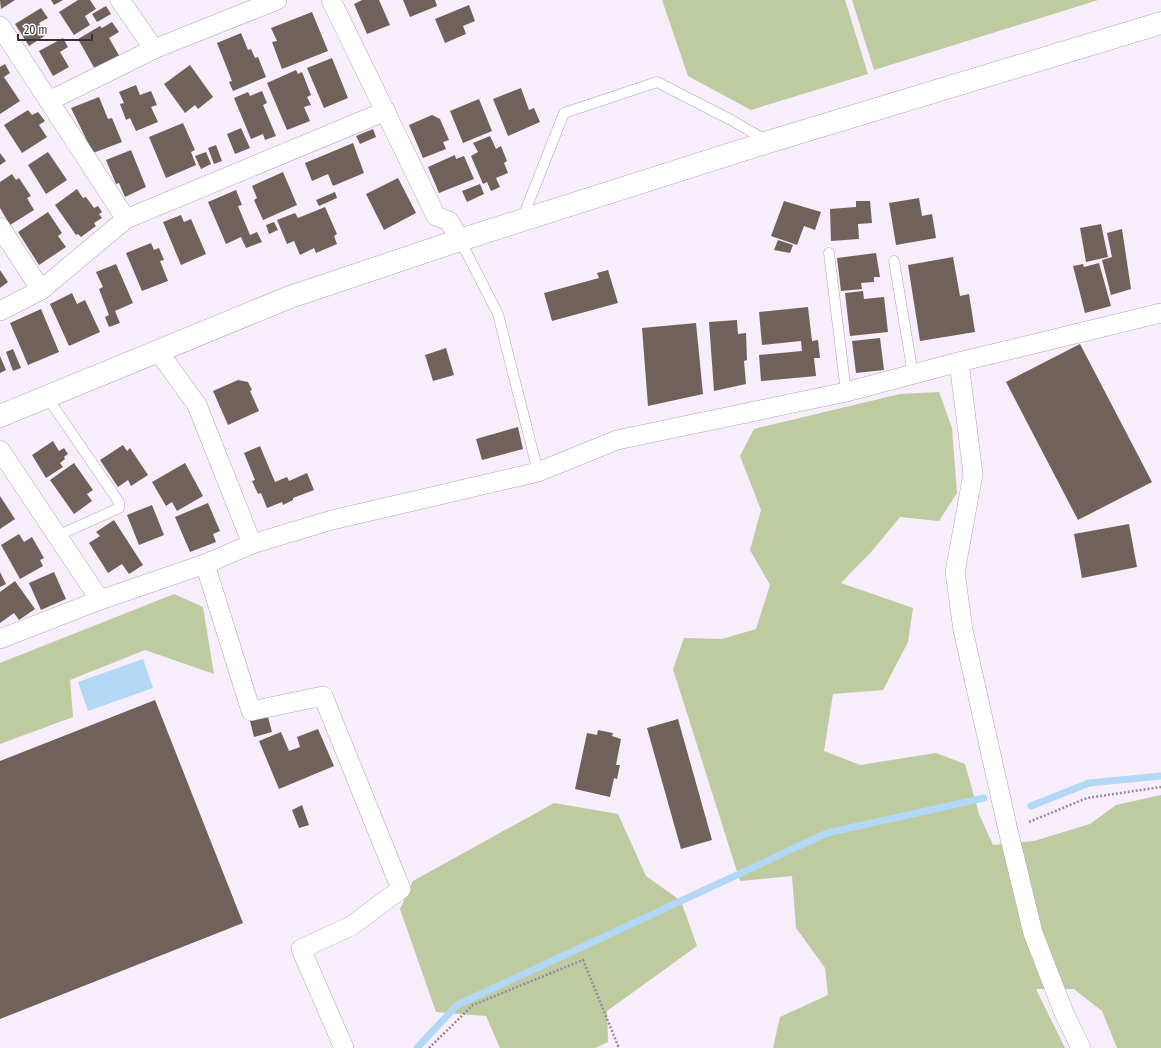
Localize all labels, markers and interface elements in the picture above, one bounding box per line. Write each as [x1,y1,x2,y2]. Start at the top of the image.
scale bar [18,16,92,42]
text: 20 m [24,23,48,37]

